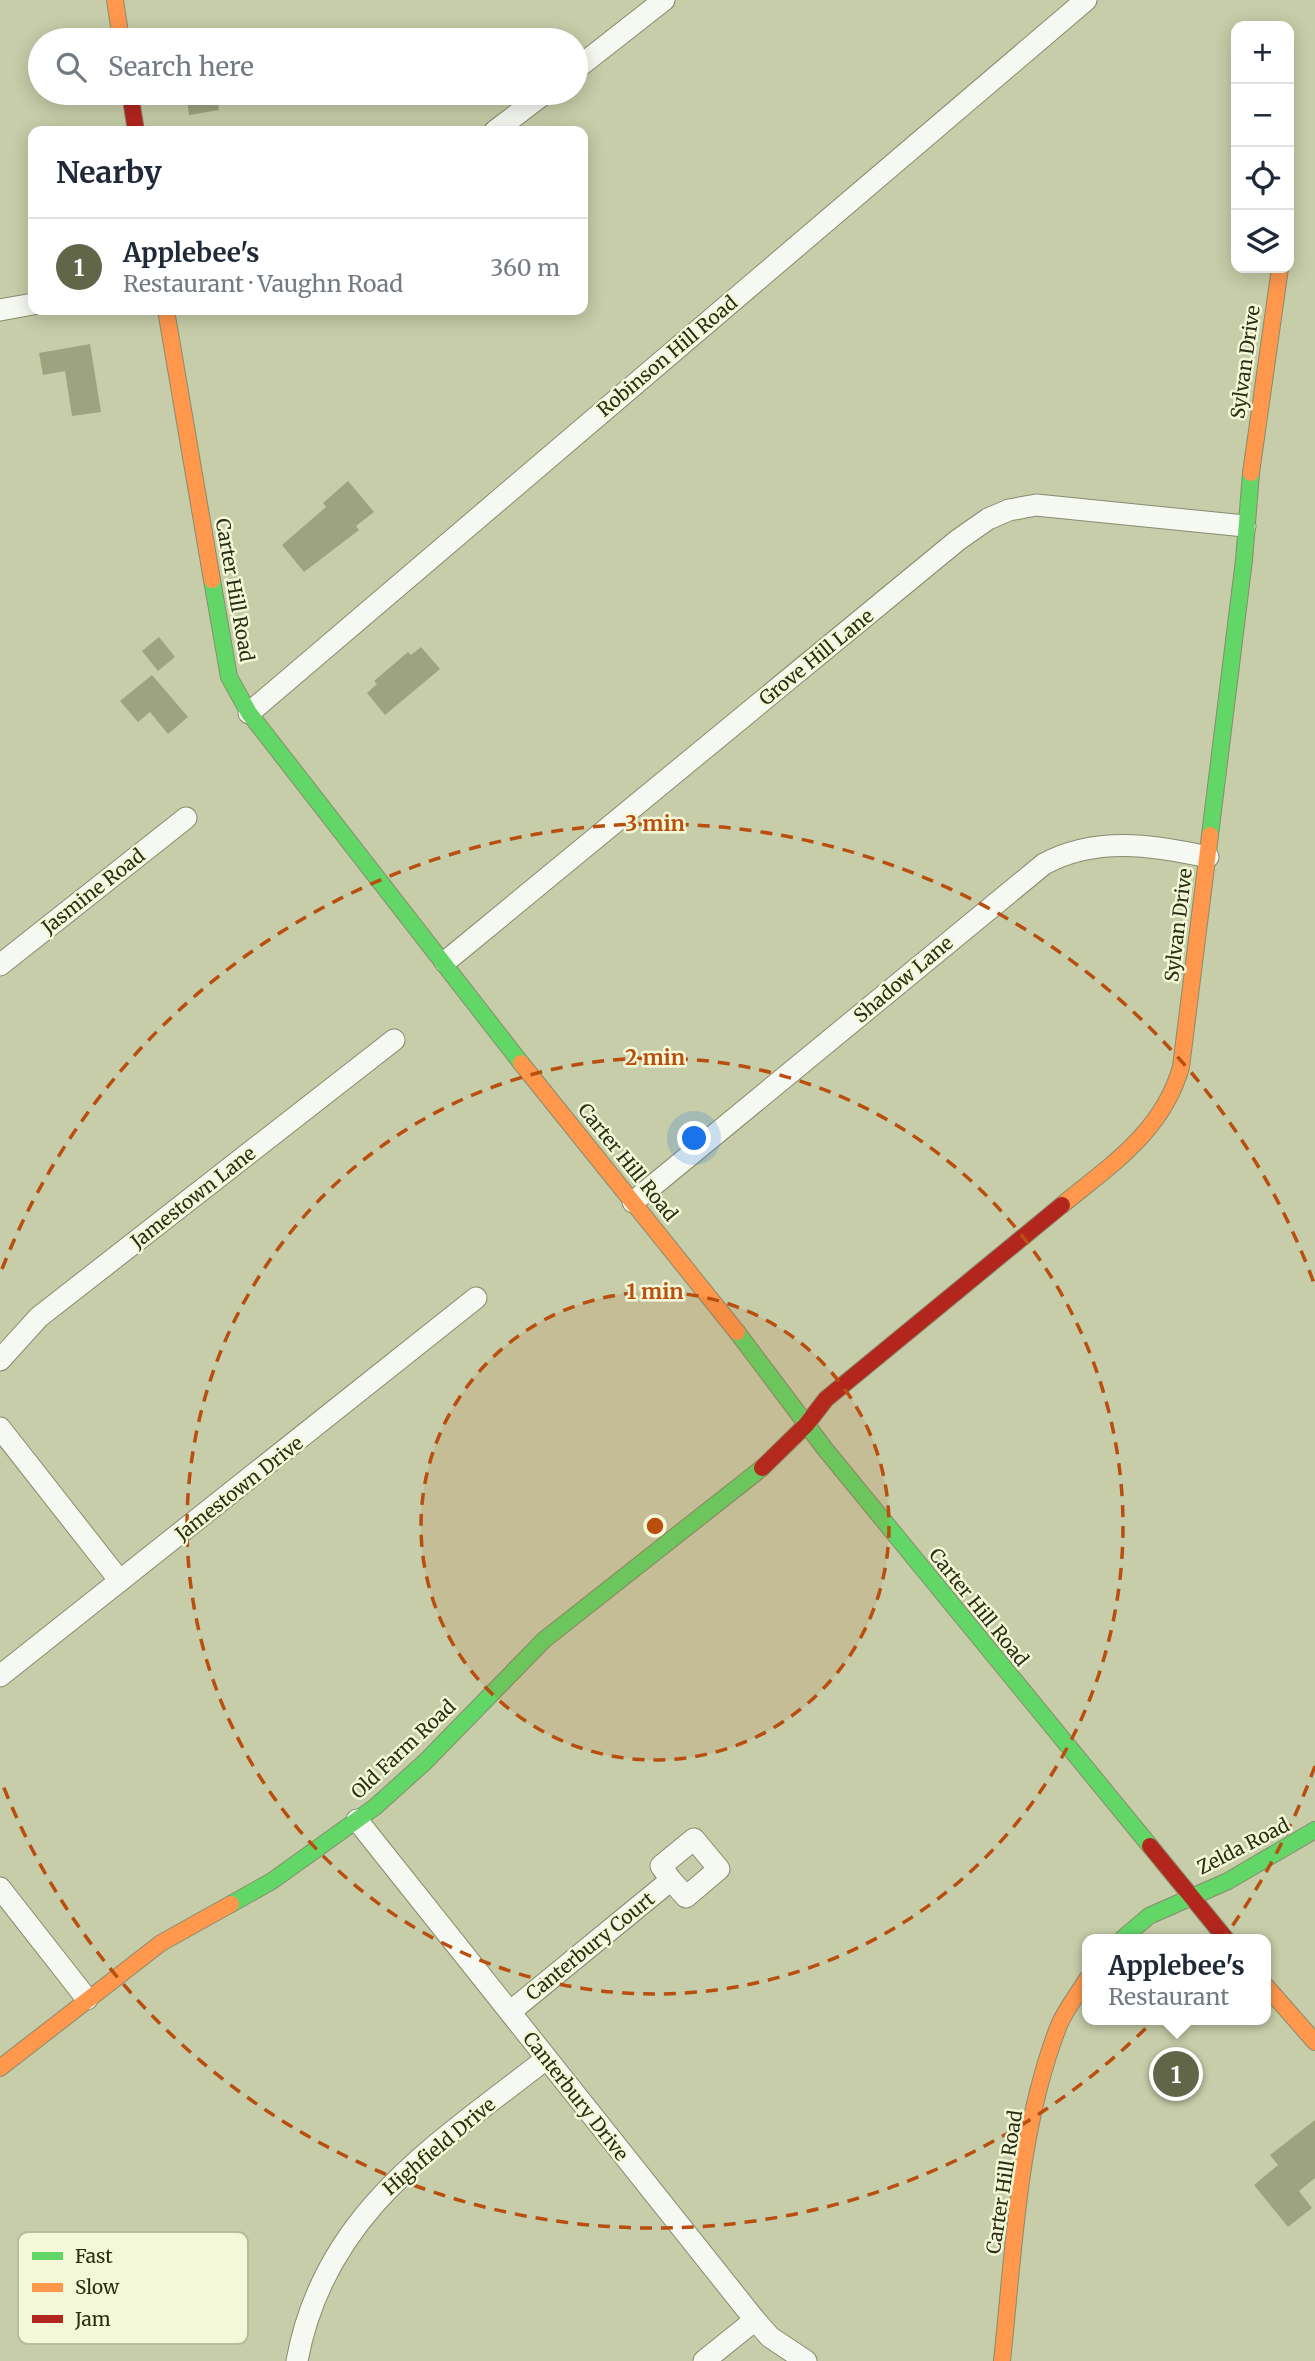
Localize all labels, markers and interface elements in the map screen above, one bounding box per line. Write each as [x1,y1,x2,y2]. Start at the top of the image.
map controls [1231,21,1294,273]
button: + [1231,21,1294,84]
search box [28,28,588,105]
icon: search [52,48,90,86]
text: Search here [108,50,254,83]
button: − [1231,84,1294,147]
button: locate [1231,147,1294,210]
text: Nearby [56,153,162,191]
button: layers [1231,210,1294,273]
text: Applebee's [123,236,260,269]
text: 1 [74,253,84,282]
text: 360 m [490,253,560,282]
text: Restaurant · Vaughn Road [123,269,403,298]
street label: Robinson Hill Road [592,290,742,422]
street label: Sylvan Drive [1225,304,1265,420]
street label: Carter Hill Road [211,517,259,663]
street label: Grove Hill Lane [754,604,878,710]
text: 3 min [625,810,685,837]
street label: Jasmine Road [36,843,149,939]
street label: Sylvan Drive [1159,867,1197,983]
street label: Shadow Lane [848,930,958,1027]
text: 2 min [625,1044,685,1071]
street label: Carter Hill Road [573,1098,683,1226]
your location [677,1121,711,1155]
street label: Jamestown Lane [125,1141,260,1254]
text: 1 min [626,1278,684,1305]
street label: Jamestown Drive [169,1431,308,1546]
centre of rings [643,1514,667,1538]
street label: Carter Hill Road [924,1543,1034,1671]
street label: Old Farm Road [346,1694,460,1804]
street label: Zelda Road [1193,1813,1293,1879]
street label: Canterbury Court [521,1886,660,2005]
popup [1082,1934,1271,2025]
text: Applebee's [1108,1949,1245,1982]
text: Restaurant [1108,1982,1229,2011]
street label: Canterbury Drive [518,2027,634,2165]
pin: 1 [1153,2048,1199,2100]
street label: Highfield Drive [378,2092,500,2200]
street label: Carter Hill Road [981,2109,1027,2255]
legend [18,2232,248,2344]
text: Fast [75,2244,113,2268]
text: Slow [75,2275,120,2299]
text: Jam [74,2307,111,2331]

